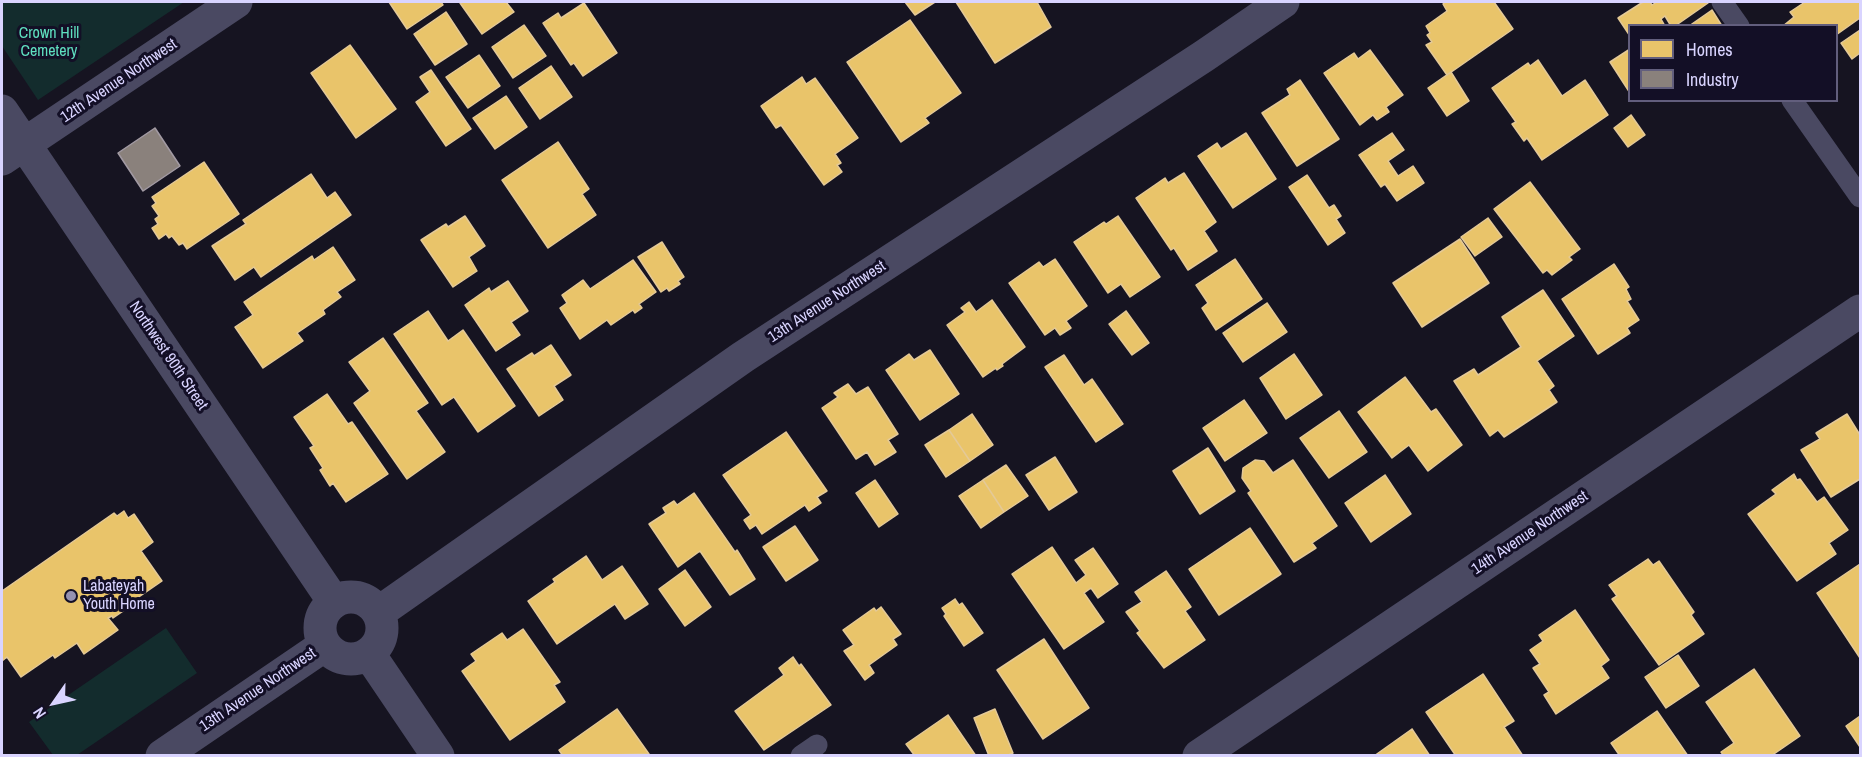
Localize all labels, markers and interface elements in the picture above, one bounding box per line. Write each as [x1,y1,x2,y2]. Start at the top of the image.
park label: Crown Hill Cemetery [19,24,79,62]
legend [1628,24,1838,102]
street label: 12th Avenue Northwest [57,35,181,127]
text: Homes [1686,37,1733,62]
text: Industry [1686,67,1739,92]
street label: 13th Avenue Northwest [765,257,889,347]
street label: Northwest 90th Street [125,298,211,414]
street label: 14th Avenue Northwest [1468,487,1592,579]
place label: Labateyah Youth Home [83,577,155,615]
marker: Labateyah Youth Home [64,589,78,603]
street label: 13th Avenue Northwest [196,644,320,736]
north arrow [24,673,84,733]
text: N [27,703,51,723]

